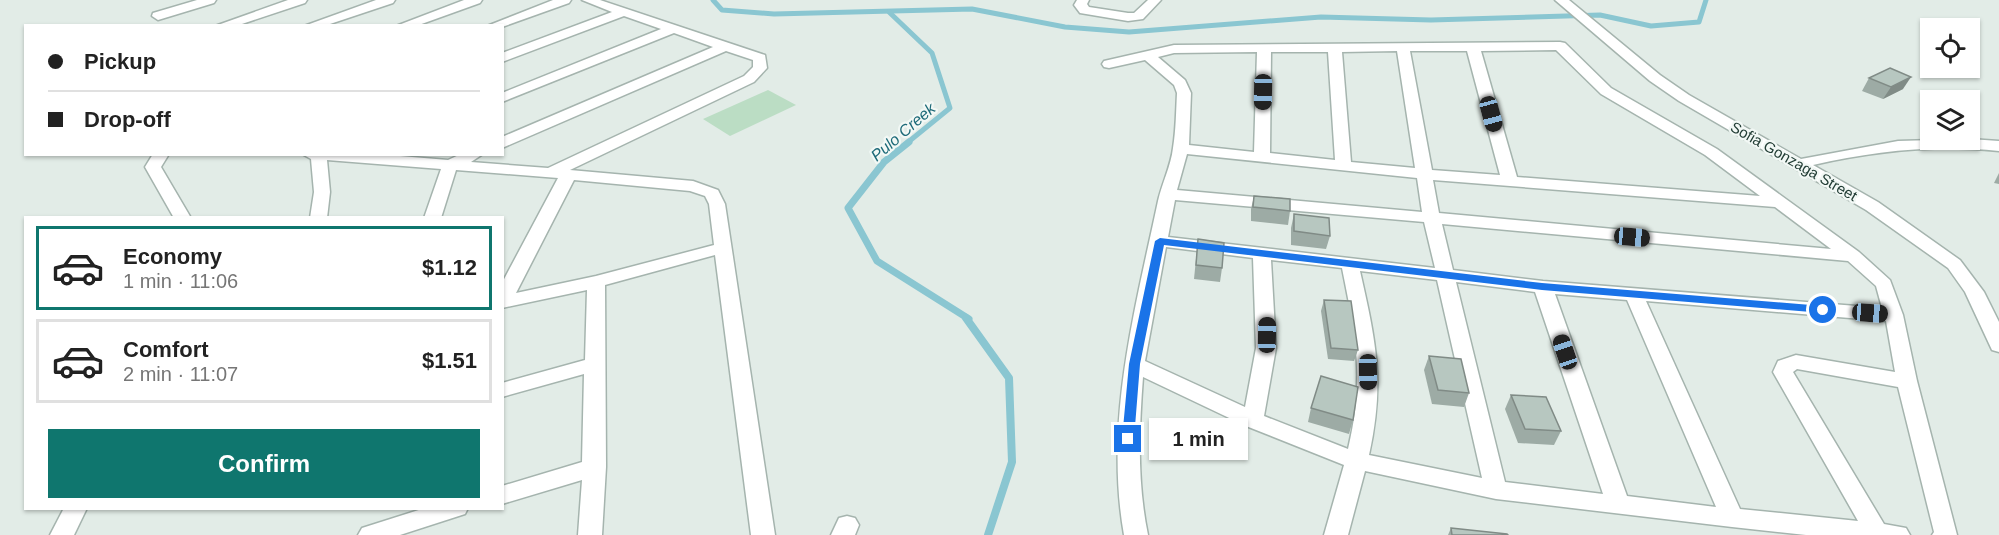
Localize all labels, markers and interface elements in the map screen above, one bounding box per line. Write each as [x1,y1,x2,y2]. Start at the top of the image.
map controls [1920,18,1980,150]
button: locate [1920,18,1980,78]
text: Pickup [84,49,156,74]
car [1254,74,1272,110]
button: layers [1920,90,1980,150]
car [1478,94,1504,134]
water label: Pulo Creek [868,99,939,164]
text: Drop-off [84,107,171,132]
street label: Sofia Gonzaga Street [1728,118,1861,205]
car [1613,226,1651,248]
icon: car [51,241,105,295]
text: Economy [123,244,222,269]
text: $1.12 [422,255,477,280]
text: 1 min · 11:06 [123,270,238,292]
route start [1809,296,1836,323]
car [1851,303,1889,323]
car [1258,317,1276,353]
car [1551,332,1579,372]
icon: car [51,334,105,388]
text: Comfort [123,337,209,362]
text: $1.51 [422,348,477,373]
car [1359,354,1377,390]
text: 2 min · 11:07 [123,363,238,385]
callout: 1 min [1149,418,1248,460]
route end [1114,425,1141,452]
text: 1 min [1172,428,1225,450]
button: Confirm [48,429,480,498]

